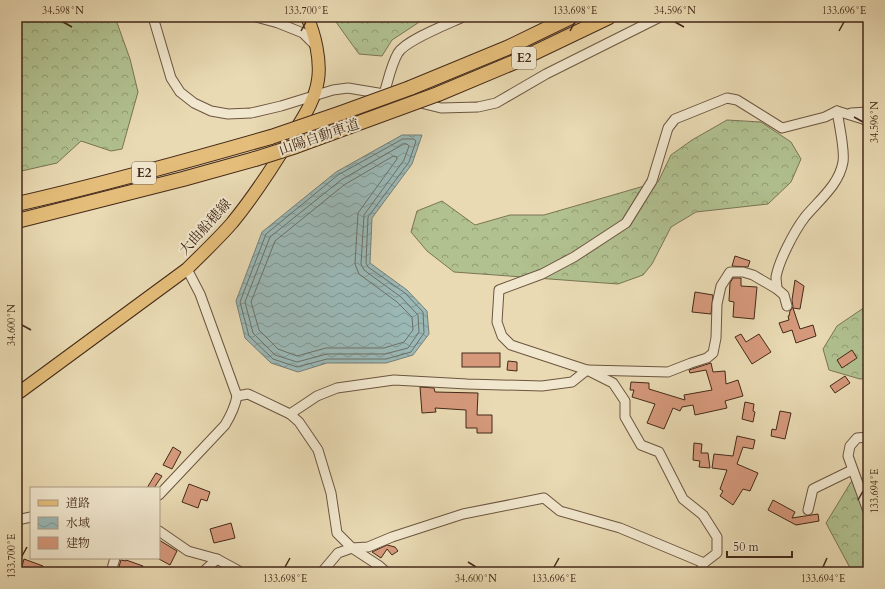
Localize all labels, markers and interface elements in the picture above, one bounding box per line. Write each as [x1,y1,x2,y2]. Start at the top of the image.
text: 34.598°N [42,4,84,18]
text: 133.700°E [284,4,328,18]
text: 133.698°E [553,4,597,18]
text: 34.596°N [654,4,696,18]
text: 133.696°E [822,4,866,18]
road number: E2 [512,47,536,69]
text: 34.596°N [868,101,882,143]
street label: 山陽自動車道 [276,114,362,160]
road number: E2 [132,162,156,184]
street label: 大曲船穂線 [175,195,235,259]
text: 34.600°N [5,304,19,346]
text: 133.694°E [868,469,882,513]
legend [30,487,160,559]
text: 道路 [66,495,90,511]
text: 水域 [66,515,90,531]
scale bar [727,533,792,559]
text: 133.700°E [5,534,19,578]
text: 建物 [66,535,90,551]
text: 50 m [733,539,760,555]
text: 133.698°E [263,572,307,586]
text: 34.600°N [455,572,497,586]
text: 133.696°E [532,572,576,586]
text: 133.694°E [801,572,845,586]

